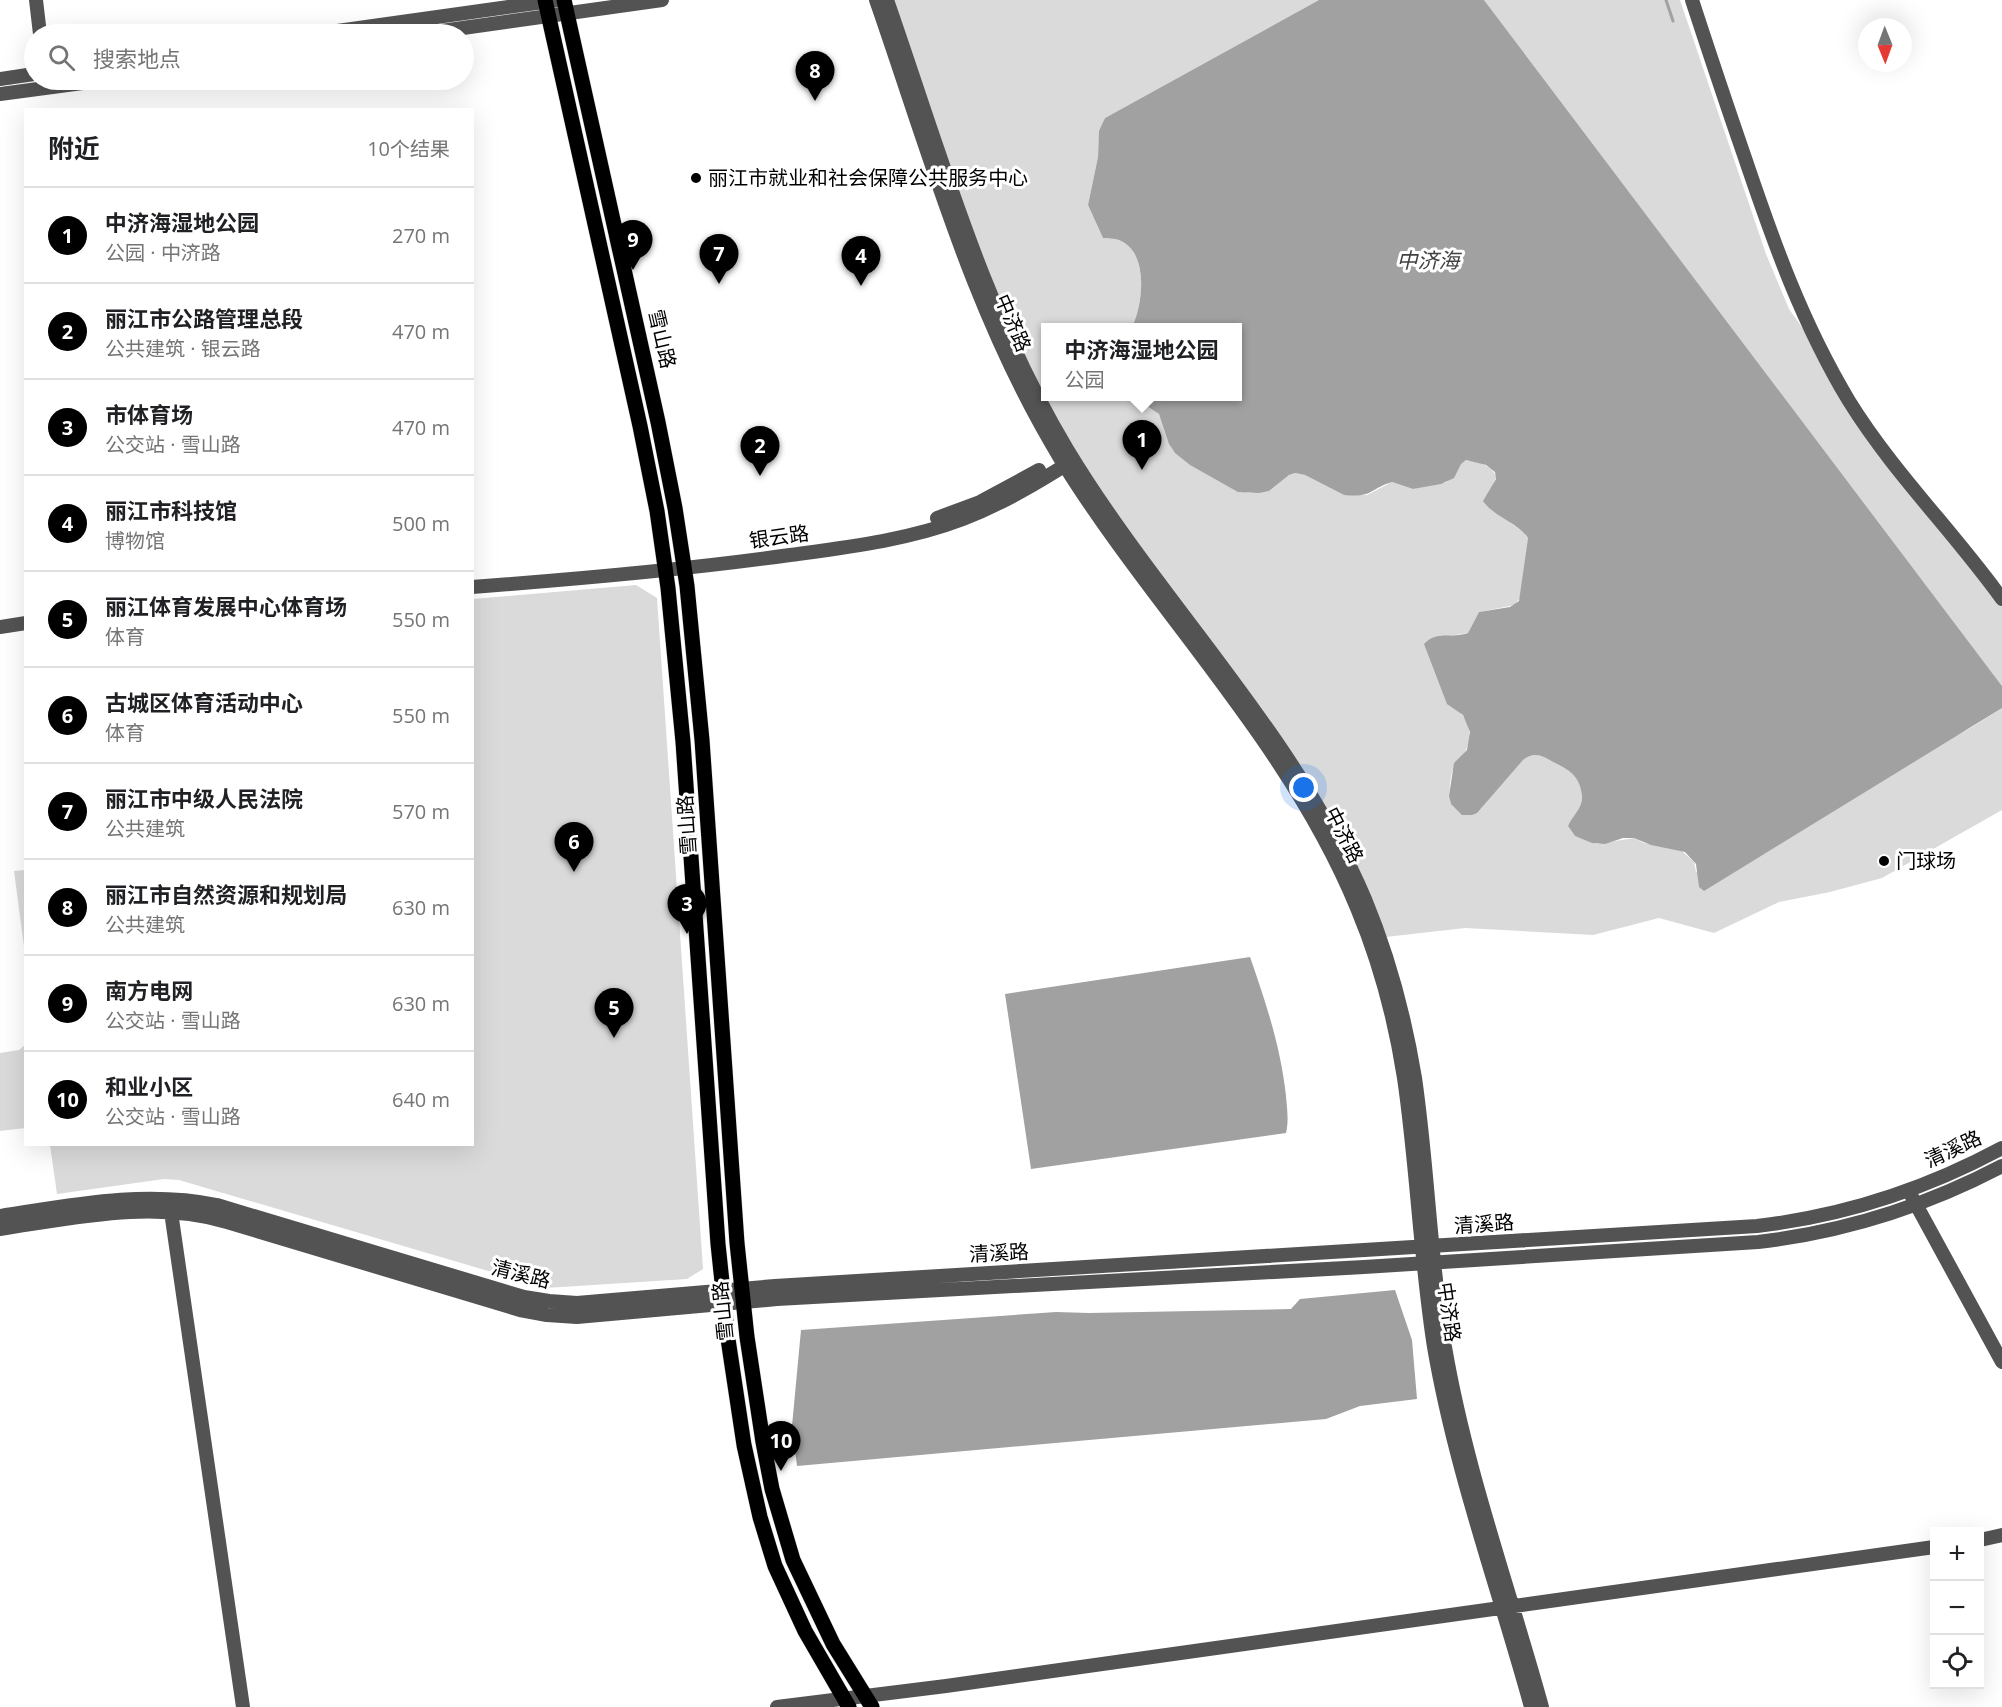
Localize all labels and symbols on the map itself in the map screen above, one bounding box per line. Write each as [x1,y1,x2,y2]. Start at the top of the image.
north arrow [1858,18,1912,72]
pin: 8 [796,51,834,101]
place label: 丽江市就业和社会保障公共服务中心 [708,164,1028,191]
marker: 丽江市就业和社会保障公共服务中心 [689,171,703,185]
pin: 9 [614,220,652,270]
pin: 7 [700,234,738,284]
pin: 4 [842,236,880,286]
water label: 中济海 [1397,246,1462,274]
street label: 中济路 [989,290,1038,356]
street label: 雪山路 [643,307,682,371]
pin: 1 [1122,420,1162,470]
pin: 2 [740,426,780,476]
street label: 银云路 [747,519,811,554]
your location [1289,773,1318,802]
street label: 雪山路 [671,794,702,856]
street label: 中济路 [1319,802,1370,868]
pin: 6 [554,822,594,872]
place label: 门球场 [1896,847,1956,874]
marker: 门球场 [1877,854,1891,868]
pin: 3 [668,884,706,934]
pin: 5 [594,988,634,1038]
street label: 清溪路 [1920,1124,1986,1173]
street label: 清溪路 [1453,1208,1515,1239]
street label: 清溪路 [968,1237,1030,1268]
street label: 清溪路 [489,1253,553,1294]
street label: 雪山路 [706,1280,739,1342]
street label: 中济路 [1432,1280,1467,1344]
pin: 10 [762,1422,800,1471]

